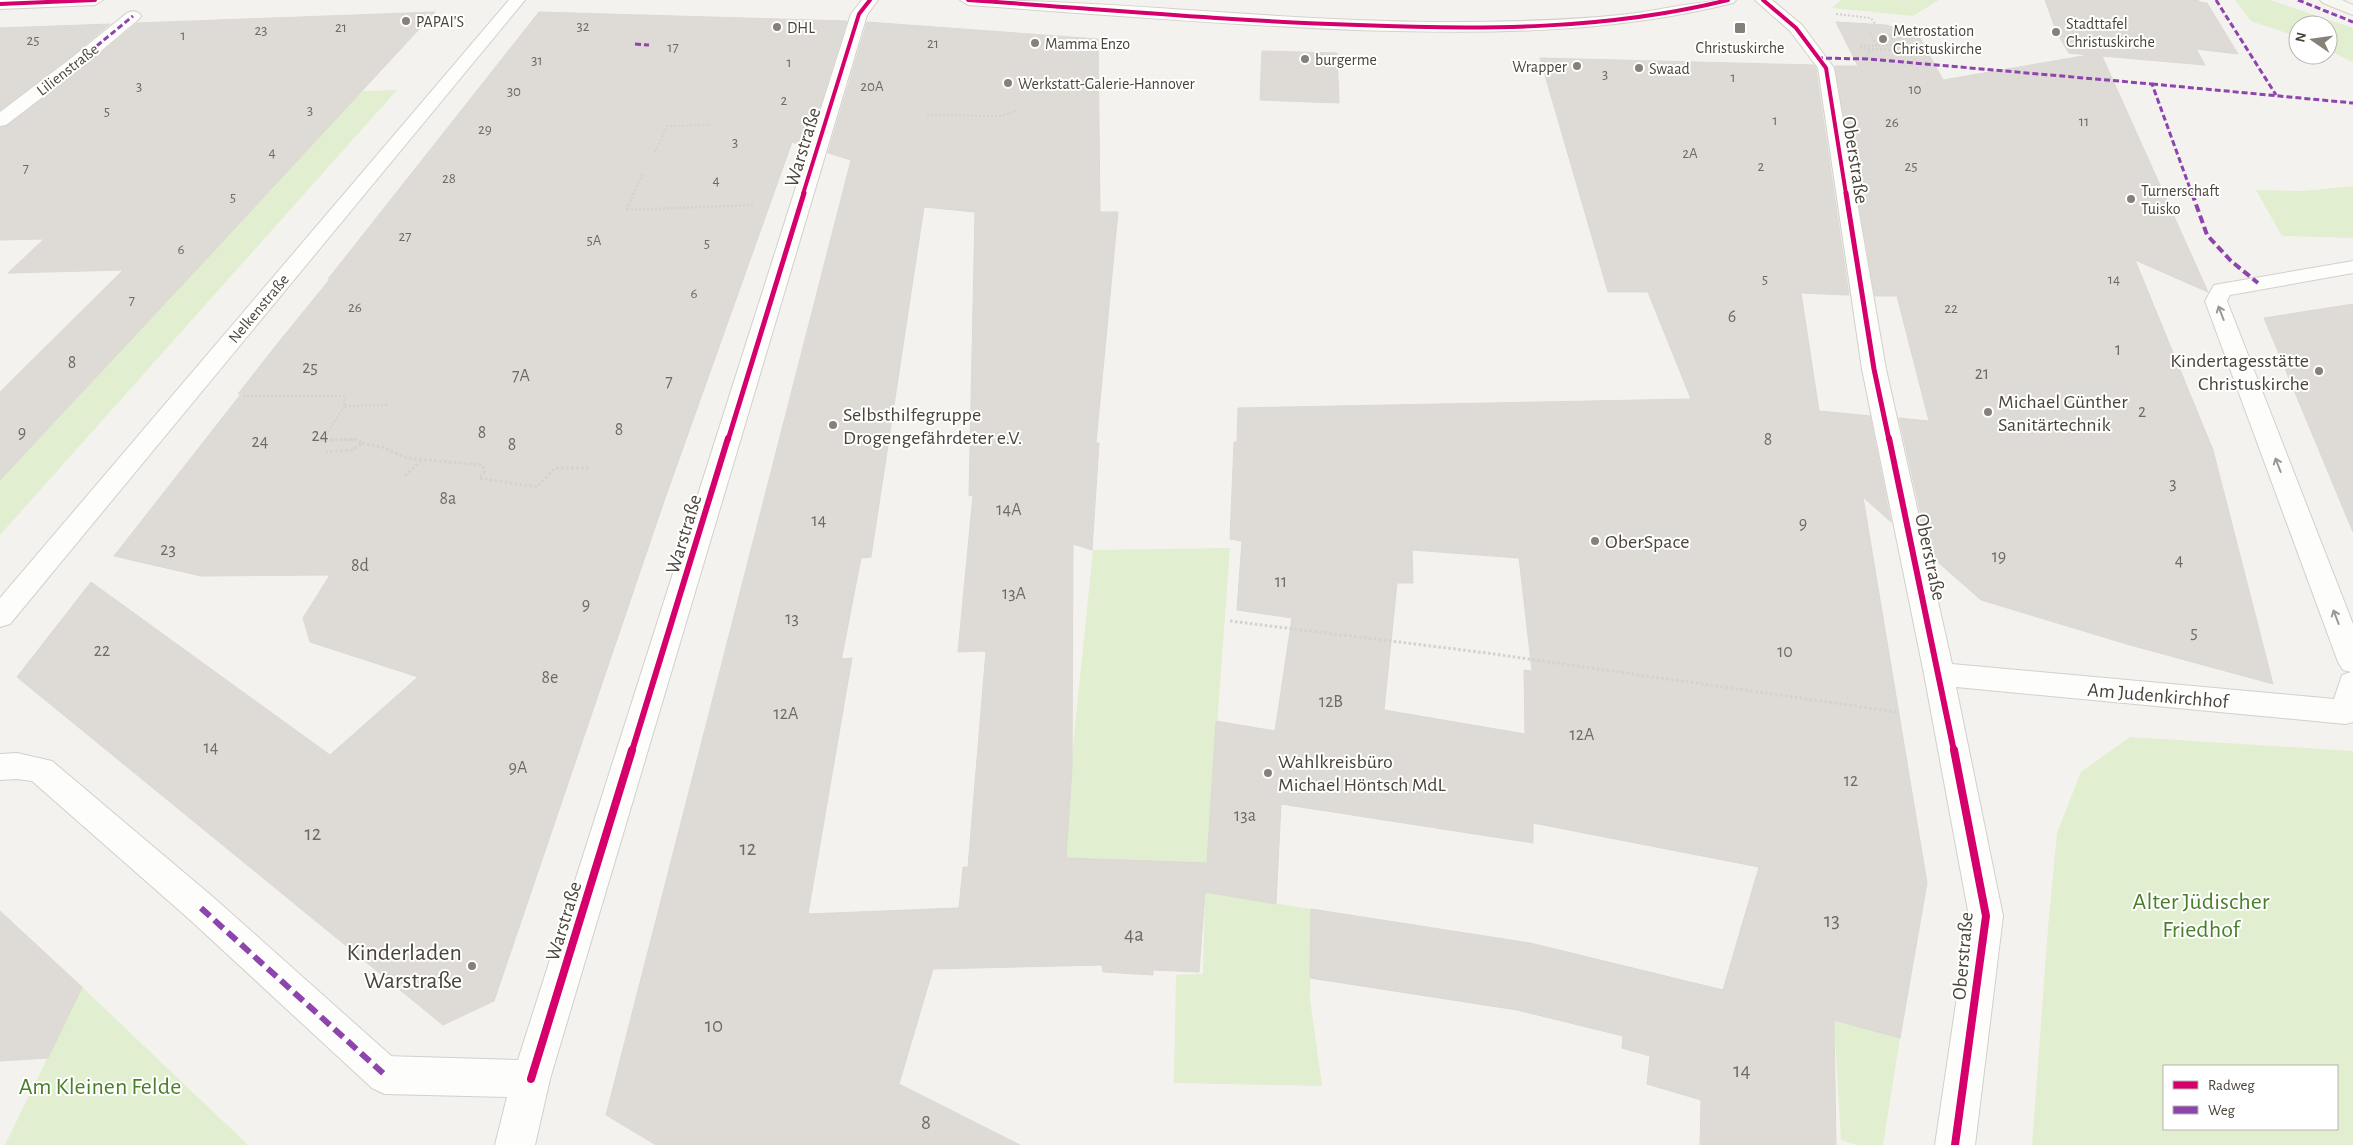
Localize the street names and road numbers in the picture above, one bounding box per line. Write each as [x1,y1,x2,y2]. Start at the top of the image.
street label: Lilienstraße [34,41,102,99]
street label: Warstraße [781,105,824,189]
street label: Oberstraße [1838,115,1872,205]
street label: Nelkenstraße [226,271,292,346]
street label: Warstraße [662,492,705,576]
street label: Oberstraße [1911,512,1949,602]
street label: Am Judenkirchhof [2087,680,2230,712]
street label: Warstraße [542,879,585,963]
street label: Oberstraße [1949,911,1977,1001]

